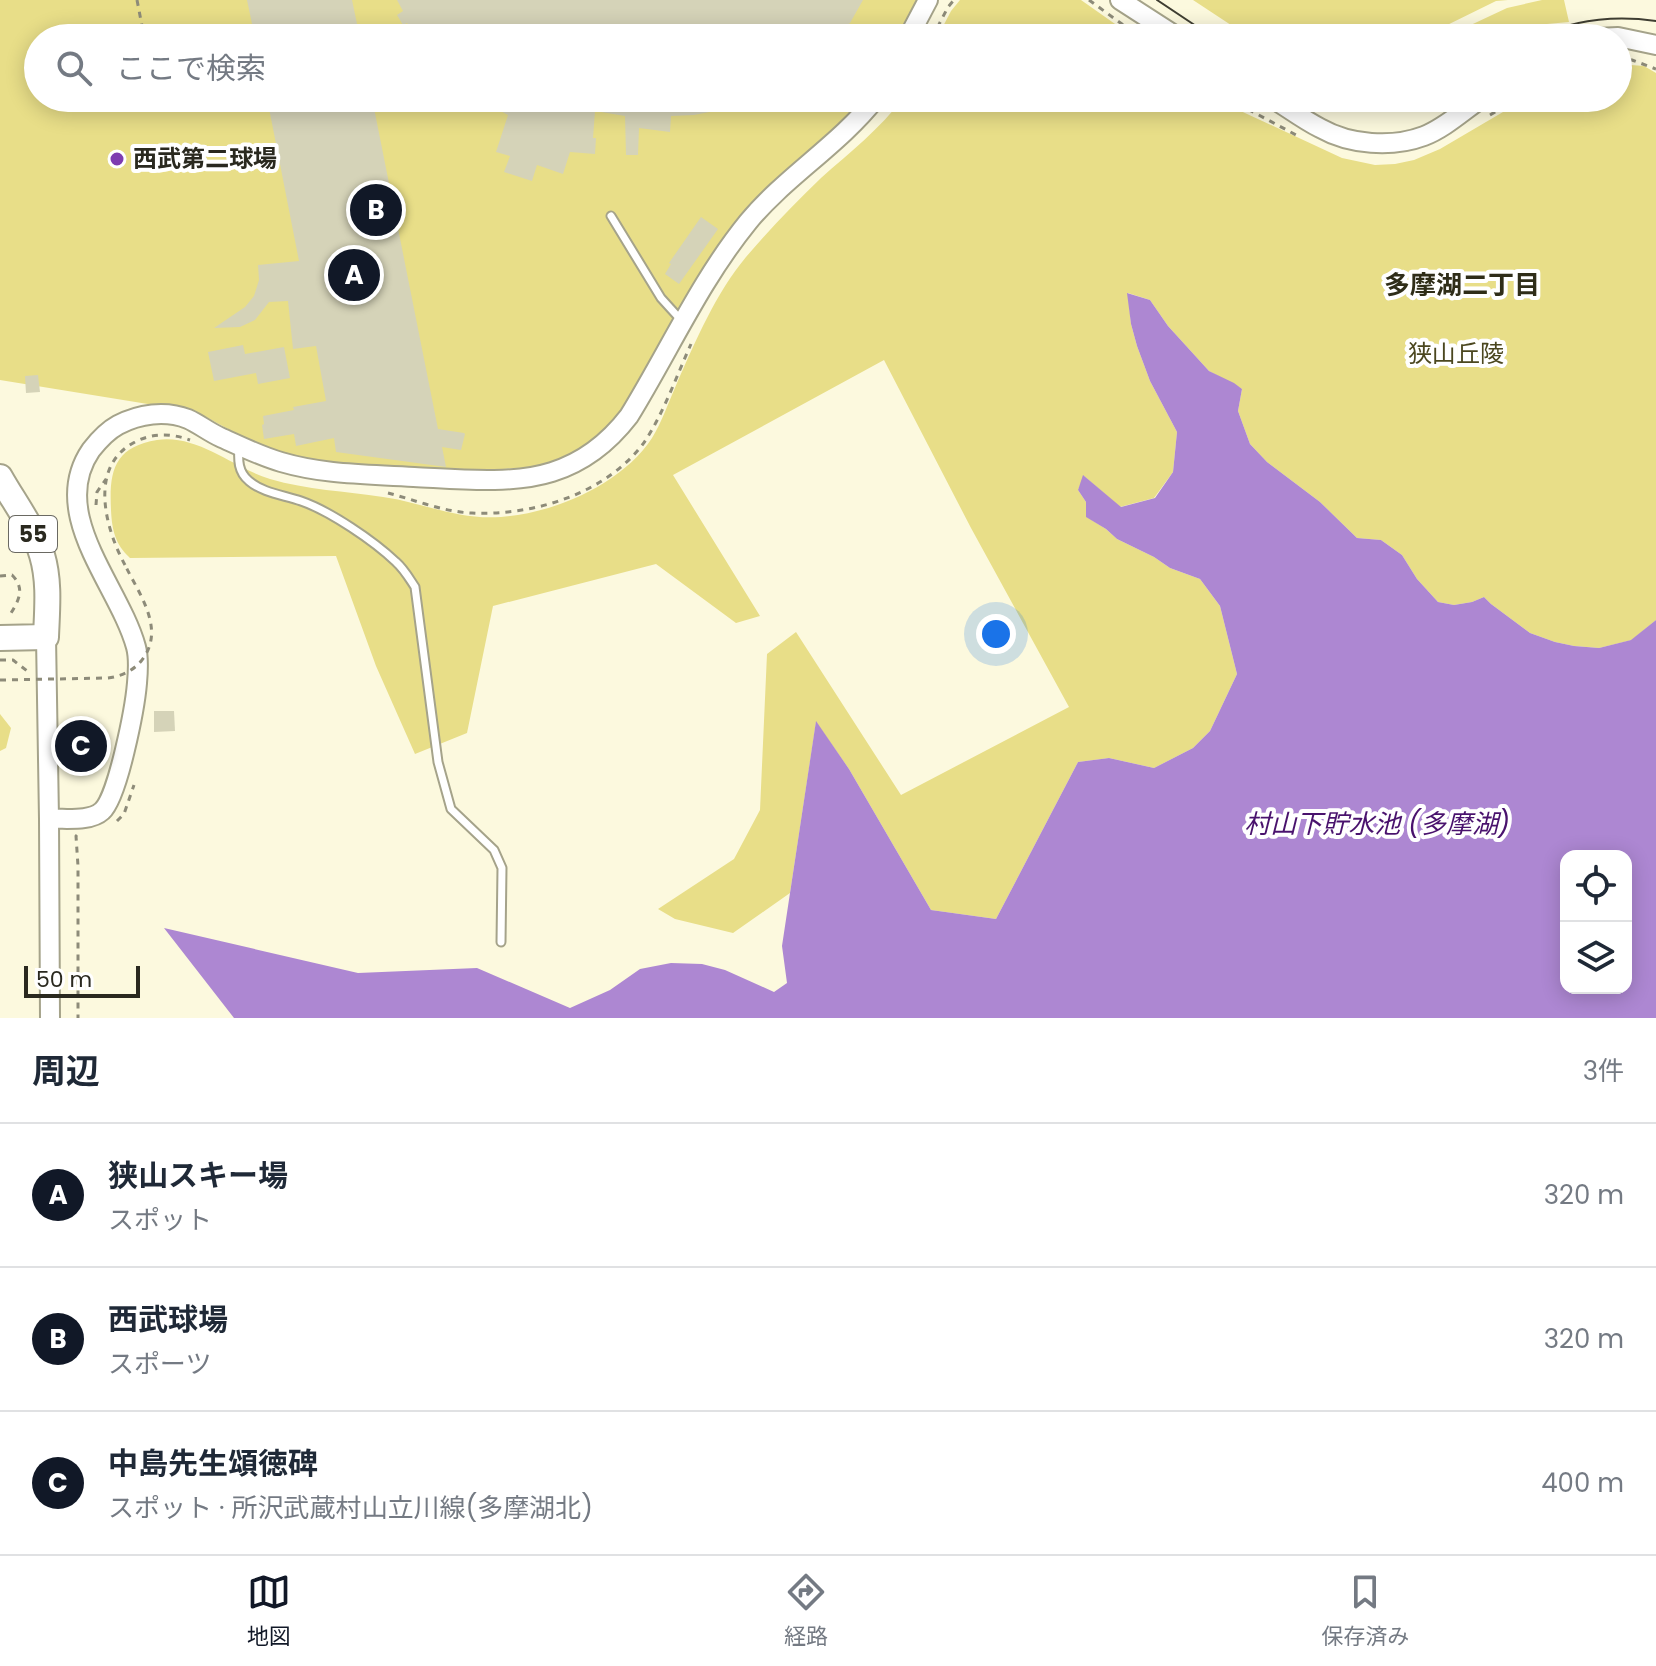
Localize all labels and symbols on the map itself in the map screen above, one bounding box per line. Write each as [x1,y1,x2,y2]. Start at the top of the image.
place label: 西武第二球場 [133,142,277,175]
marker: 西武第二球場 [108,150,126,168]
pin: B [350,180,402,240]
pin: A [328,245,380,305]
district label: 多摩湖二丁目 [1384,267,1540,303]
park label: 狭山丘陵 [1408,337,1504,370]
road number: 55 [9,516,57,552]
your location [976,614,1016,654]
pin: C [55,716,107,776]
water label: 村山下貯水池 (多摩湖) [1244,806,1510,842]
scale bar [24,962,140,998]

